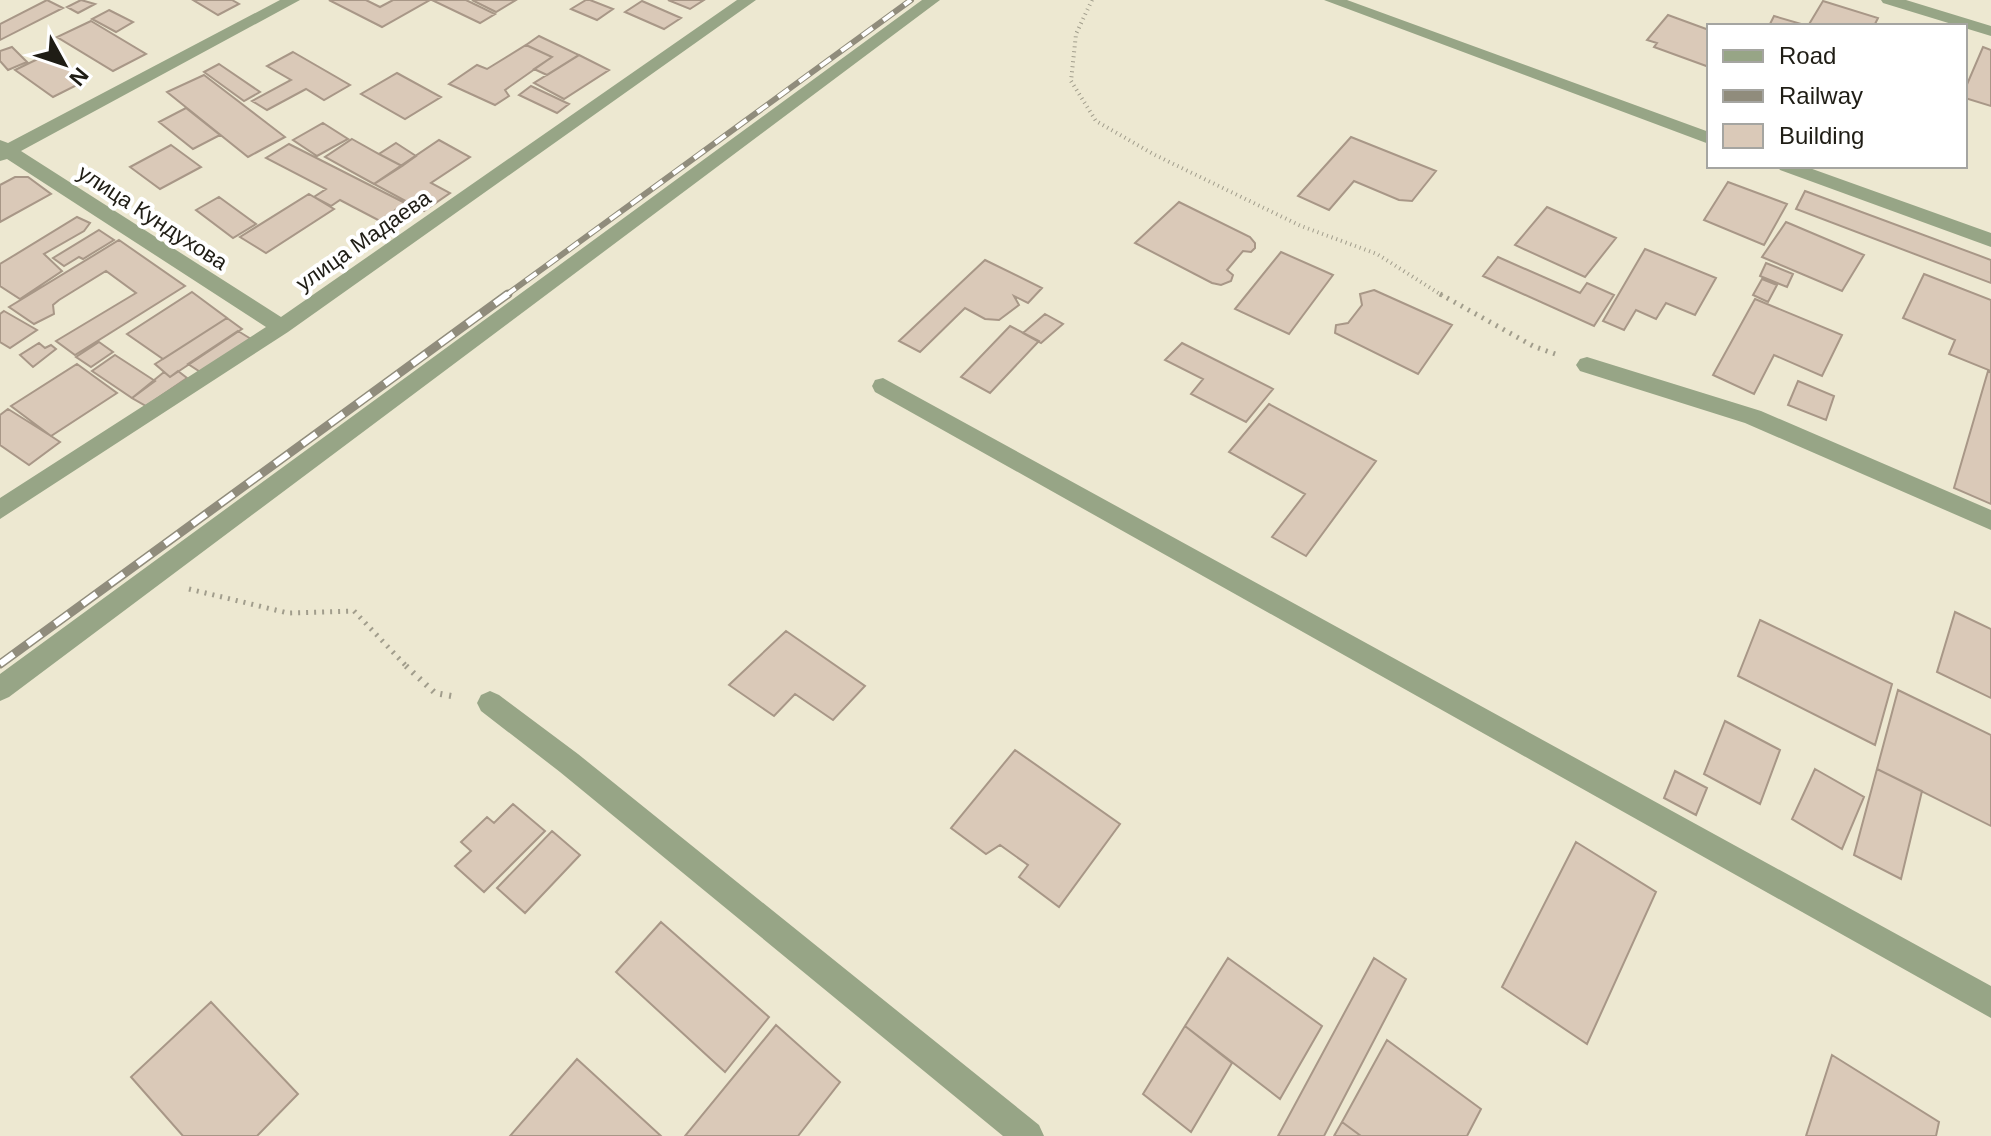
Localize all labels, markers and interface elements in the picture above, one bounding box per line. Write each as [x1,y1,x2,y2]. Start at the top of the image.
north arrow [24,24,104,104]
legend [1707,24,1967,168]
text: Road [1779,42,1836,69]
text: N [64,62,94,91]
text: Railway [1779,82,1863,109]
text: Building [1779,122,1864,149]
street label: улица Кундухова [73,160,233,275]
street label: улица Мадаева [291,184,436,296]

